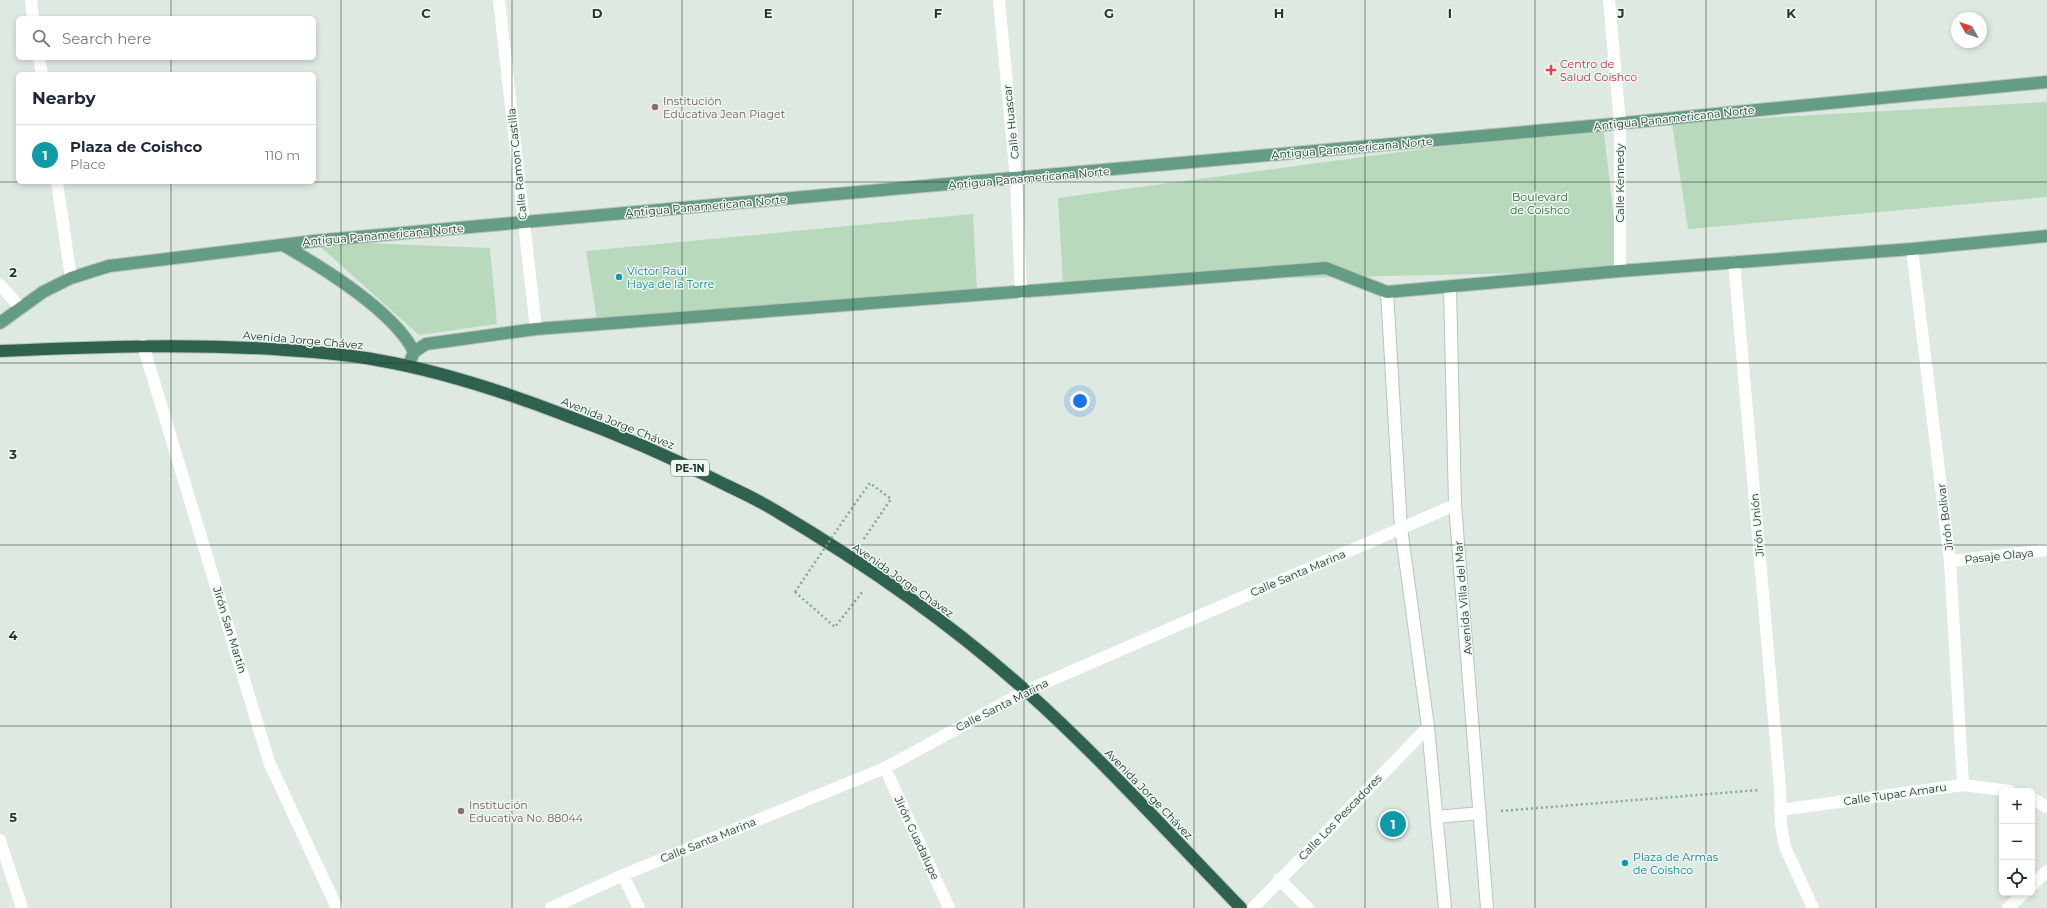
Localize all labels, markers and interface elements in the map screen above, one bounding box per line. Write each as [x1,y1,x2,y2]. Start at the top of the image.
text: C [421,5,431,21]
text: D [592,5,603,21]
text: E [764,5,773,21]
text: F [934,5,942,21]
text: G [1104,5,1114,21]
text: H [1274,5,1284,21]
text: I [1448,5,1452,21]
text: J [1616,5,1625,21]
text: K [1786,5,1796,21]
north arrow [1951,12,1987,48]
search box [16,16,316,60]
icon: search [30,27,52,49]
text: Search here [62,29,151,48]
place label: Centro de Salud Coishco [1560,57,1637,84]
marker: Centro de Salud Coishco [1545,64,1557,76]
street label: Calle Huascar [1000,84,1022,160]
text: Nearby [32,88,96,108]
place label: Institución Educativa Jean Piaget [663,94,786,121]
marker: Institución Educativa Jean Piaget [650,102,660,112]
street label: Antigua Panamericana Norte [1593,103,1755,133]
street label: Calle Ramon Castilla [504,107,530,221]
street label: Antigua Panamericana Norte [1271,134,1433,162]
text: Plaza de Coishco [70,137,202,156]
street label: Calle Kennedy [1613,144,1627,222]
text: 1 [42,147,48,163]
text: 110 m [265,147,300,163]
text: Place [70,156,106,172]
street label: Antigua Panamericana Norte [948,164,1110,192]
park label: Boulevard de Coishco [1510,190,1570,217]
street label: Antigua Panamericana Norte [625,192,787,220]
street label: Antigua Panamericana Norte [302,221,464,249]
text: 2 [9,264,17,280]
place label: Víctor Raúl Haya de la Torre [627,264,715,291]
marker: Víctor Raúl Haya de la Torre [614,272,624,282]
street label: Avenida Jorge Chávez [242,328,364,352]
your location [1070,391,1090,411]
street label: Avenida Jorge Chávez [559,394,677,452]
text: 3 [8,446,17,462]
road number: PE-1N [671,460,709,476]
street label: Jirón Bolivar [1934,483,1956,552]
street label: Jirón Unión [1747,493,1767,558]
street label: Avenida Jorge Chávez [850,540,957,621]
street label: Avenida Villa del Mar [1451,540,1475,656]
street label: Pasaje Olaya [1964,545,2034,567]
street label: Calle Santa Marina [1248,547,1348,599]
street label: Jirón San Martín [210,584,250,675]
text: 4 [9,627,18,643]
street label: Calle Santa Marina [953,676,1051,734]
street label: Avenida Jorge Chávez [1102,746,1196,843]
street label: Calle Los Pescadores [1295,771,1385,863]
street label: Calle Tupac Amaru [1843,780,1947,808]
map controls [1999,788,2035,896]
button: + [1999,788,2035,824]
street label: Jirón Guadalupe [891,793,943,882]
place label: Institución Educativa No. 88044 [469,798,584,825]
marker: Institución Educativa No. 88044 [456,806,466,816]
text: 5 [9,809,17,825]
pin: 1 [1380,809,1406,839]
street label: Calle Santa Marina [658,814,758,866]
button: − [1999,824,2035,860]
place label: Plaza de Armas de Coishco [1633,850,1719,877]
marker: Plaza de Armas de Coishco [1620,858,1630,868]
button: locate [1999,860,2035,896]

